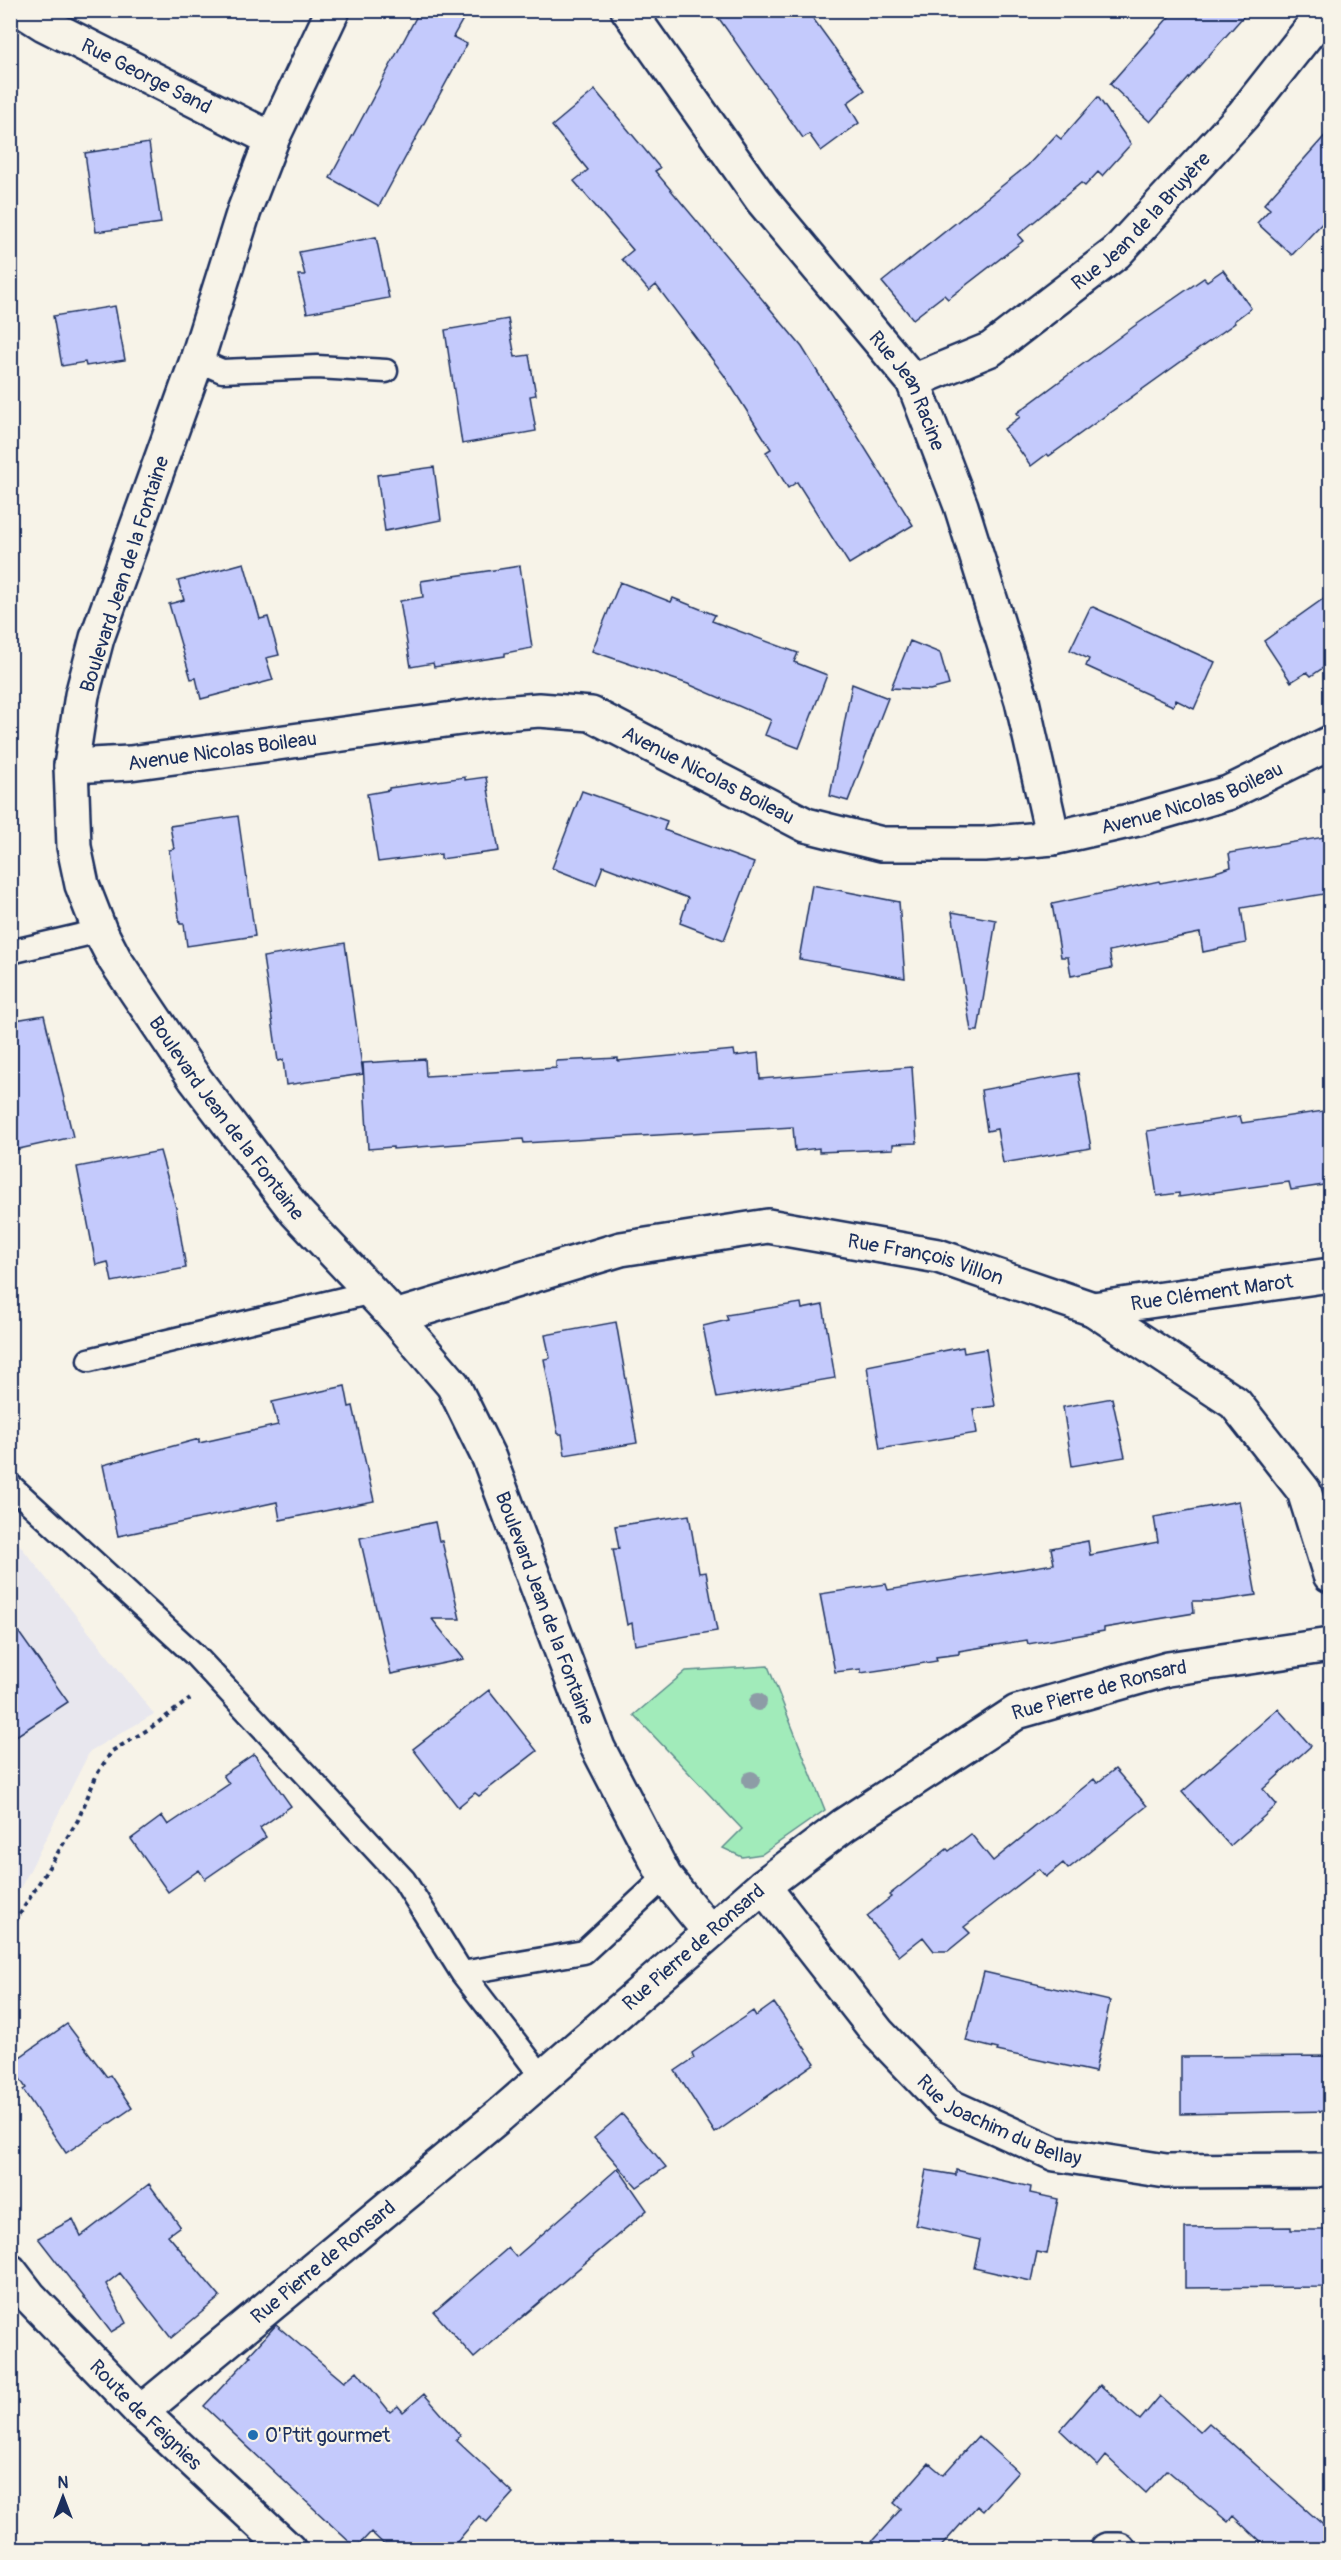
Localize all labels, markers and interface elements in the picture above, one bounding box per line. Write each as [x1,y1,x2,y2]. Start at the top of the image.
street label: Rue George Sand [77,33,216,119]
street label: Rue Jean de la Bruyère [1066,147,1216,296]
street label: Rue Jean Racine [863,326,951,454]
street label: Boulevard Jean de la Fontaine [74,453,175,695]
street label: Avenue Nicolas Boileau [618,720,799,830]
street label: Avenue Nicolas Boileau [126,726,318,776]
street label: Avenue Nicolas Boileau [1099,756,1287,840]
street label: Boulevard Jean de la Fontaine [143,1011,310,1226]
street label: Rue François Villon [846,1228,1007,1290]
street label: Rue Clément Marot [1129,1268,1296,1316]
street label: Boulevard Jean de la Fontaine [490,1488,600,1728]
street label: Rue Pierre de Ronsard [1009,1654,1188,1726]
street label: Rue Pierre de Ronsard [617,1879,770,2016]
street label: Rue Joachim du Bellay [911,2069,1084,2171]
street label: Rue Pierre de Ronsard [246,2195,401,2329]
street label: Route de Feignies [84,2354,207,2476]
place label: O'Ptit gourmet [265,2423,391,2448]
marker: O'Ptit gourmet [246,2428,260,2442]
north arrow [33,2467,93,2527]
text: N [58,2473,69,2493]

